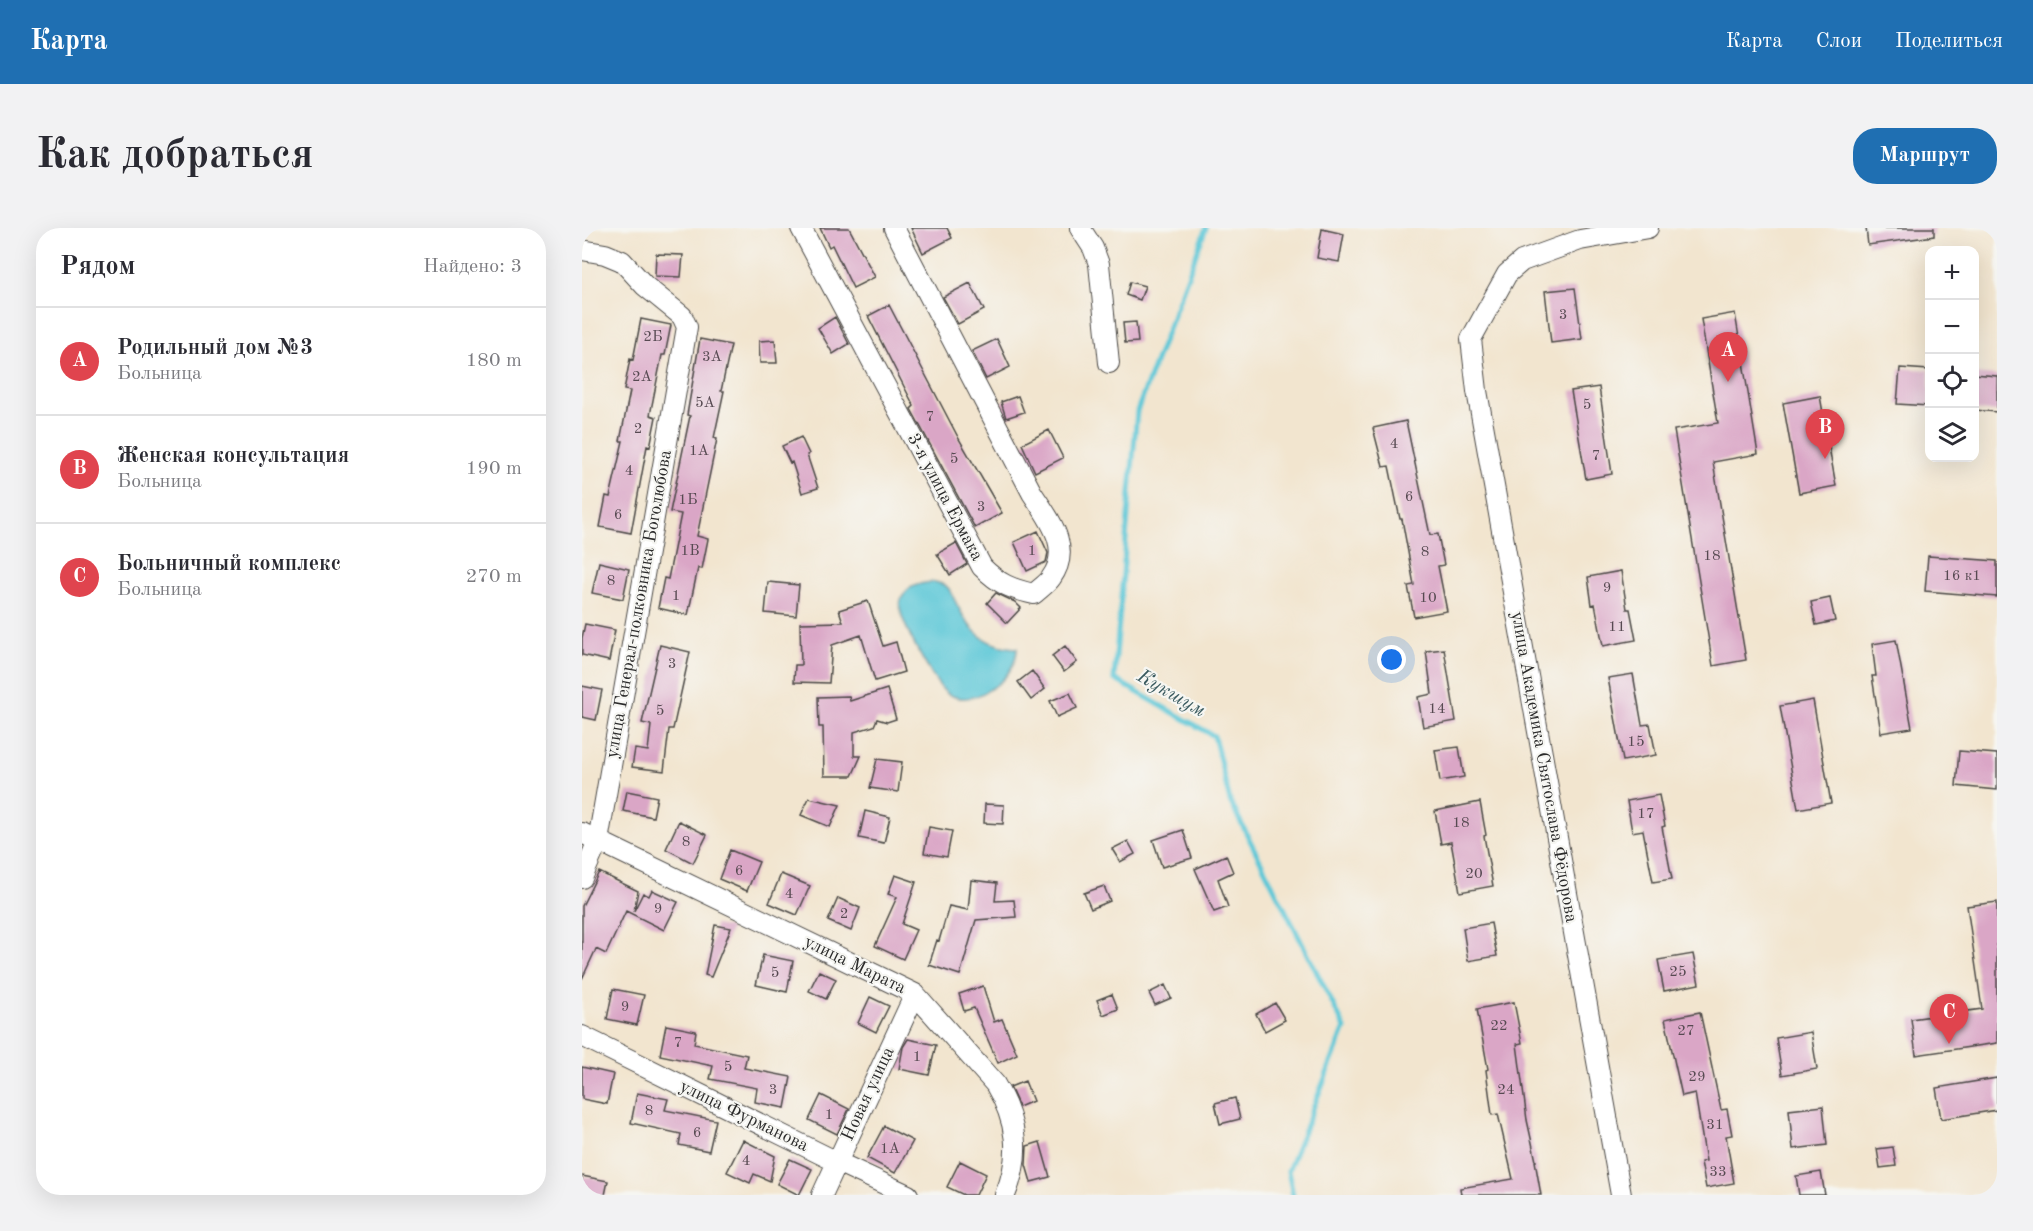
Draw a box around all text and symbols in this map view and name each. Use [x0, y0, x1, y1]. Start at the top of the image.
text: Карта [30, 28, 108, 56]
text: Карта [1726, 31, 1783, 52]
text: Слои [1816, 31, 1862, 52]
text: Поделиться [1895, 31, 2003, 52]
button: Маршрут [1853, 128, 1997, 184]
text: Как добраться [36, 135, 313, 177]
map controls [1925, 246, 1979, 462]
button: + [1925, 246, 1979, 300]
text: Рядом [60, 254, 135, 280]
text: Найдено: 3 [423, 257, 522, 277]
button: − [1925, 300, 1979, 354]
house number: 3 [1559, 308, 1567, 323]
house number: 2Б [643, 330, 663, 345]
pin: A [1708, 332, 1748, 382]
text: Родильный дом №3 [117, 337, 313, 359]
house number: 3А [702, 350, 723, 365]
text: A [72, 351, 87, 371]
text: 180 m [466, 351, 522, 371]
button: locate [1925, 354, 1979, 408]
text: Больница [117, 364, 202, 384]
house number: 2А [632, 370, 653, 385]
house number: 5А [695, 396, 716, 411]
house number: 5 [1583, 398, 1591, 413]
button: layers [1925, 408, 1979, 462]
house number: 7 [926, 410, 934, 425]
pin: B [1806, 410, 1844, 459]
house number: 2 [634, 422, 642, 437]
street label: 3-я улица Ермака [902, 429, 988, 565]
house number: 4 [1390, 437, 1398, 452]
house number: 1А [689, 444, 710, 459]
text: Женская консультация [117, 445, 349, 467]
street label: улица Генерал-полковника Боголюбова [603, 448, 675, 760]
house number: 7 [1592, 449, 1600, 464]
house number: 5 [950, 452, 958, 467]
text: B [72, 459, 87, 479]
text: 190 m [466, 459, 522, 479]
house number: 4 [625, 464, 633, 479]
text: Больница [117, 472, 202, 492]
house number: 6 [1405, 490, 1413, 505]
house number: 1Б [678, 493, 698, 508]
house number: 3 [977, 498, 985, 516]
house number: 6 [614, 508, 622, 523]
house number: 1В [680, 544, 700, 559]
house number: 1 [1028, 544, 1036, 559]
house number: 8 [1421, 545, 1429, 560]
house number: 18 [1703, 549, 1721, 564]
text: Больничный комплекс [117, 553, 341, 575]
text: C [73, 567, 86, 587]
text: 270 m [466, 567, 522, 587]
house number: 16 к1 [1943, 569, 1981, 584]
house number: 8 [607, 574, 615, 589]
text: Больница [117, 580, 202, 600]
house number: 9 [1603, 581, 1611, 596]
house number: 1 [672, 589, 680, 604]
house number: 10 [1419, 591, 1437, 606]
street label: улица Академика Святослава Фёдорова [1508, 610, 1580, 924]
house number: 11 [1608, 620, 1626, 635]
your location [1377, 645, 1406, 674]
house number: 3 [668, 657, 676, 672]
water label: Кукшум [1133, 666, 1209, 721]
house number: 14 [1428, 702, 1446, 717]
house number: 5 [656, 704, 664, 719]
house number: 15 [1627, 735, 1645, 750]
house number: 17 [1637, 807, 1655, 822]
house number: 18 [1452, 816, 1470, 831]
house number: 8 [682, 835, 690, 850]
house number: 6 [735, 864, 743, 879]
house number: 20 [1465, 867, 1483, 882]
house number: 4 [785, 887, 793, 902]
house number: 9 [654, 902, 662, 917]
house number: 2 [840, 907, 848, 922]
street label: улица Марата [801, 933, 909, 997]
house number: 25 [1669, 965, 1687, 980]
house number: 5 [771, 966, 779, 981]
pin: C [1930, 994, 1968, 1044]
house number: 9 [621, 1000, 629, 1015]
house number: 22 [1490, 1019, 1508, 1034]
house number: 27 [1677, 1024, 1695, 1039]
house number: 7 [674, 1036, 682, 1051]
street label: Новая улица [838, 1044, 898, 1144]
house number: 1 [913, 1050, 921, 1065]
house number: 5 [724, 1060, 732, 1075]
house number: 29 [1688, 1070, 1706, 1085]
street label: улица Фурманова [677, 1077, 811, 1155]
house number: 3 [769, 1083, 777, 1098]
house number: 24 [1497, 1083, 1515, 1098]
house number: 8 [645, 1104, 653, 1119]
house number: 1 [825, 1108, 833, 1123]
house number: 31 [1706, 1118, 1724, 1133]
house number: 6 [693, 1126, 701, 1141]
house number: 1А [880, 1142, 901, 1157]
house number: 4 [742, 1154, 750, 1169]
house number: 33 [1709, 1165, 1727, 1180]

